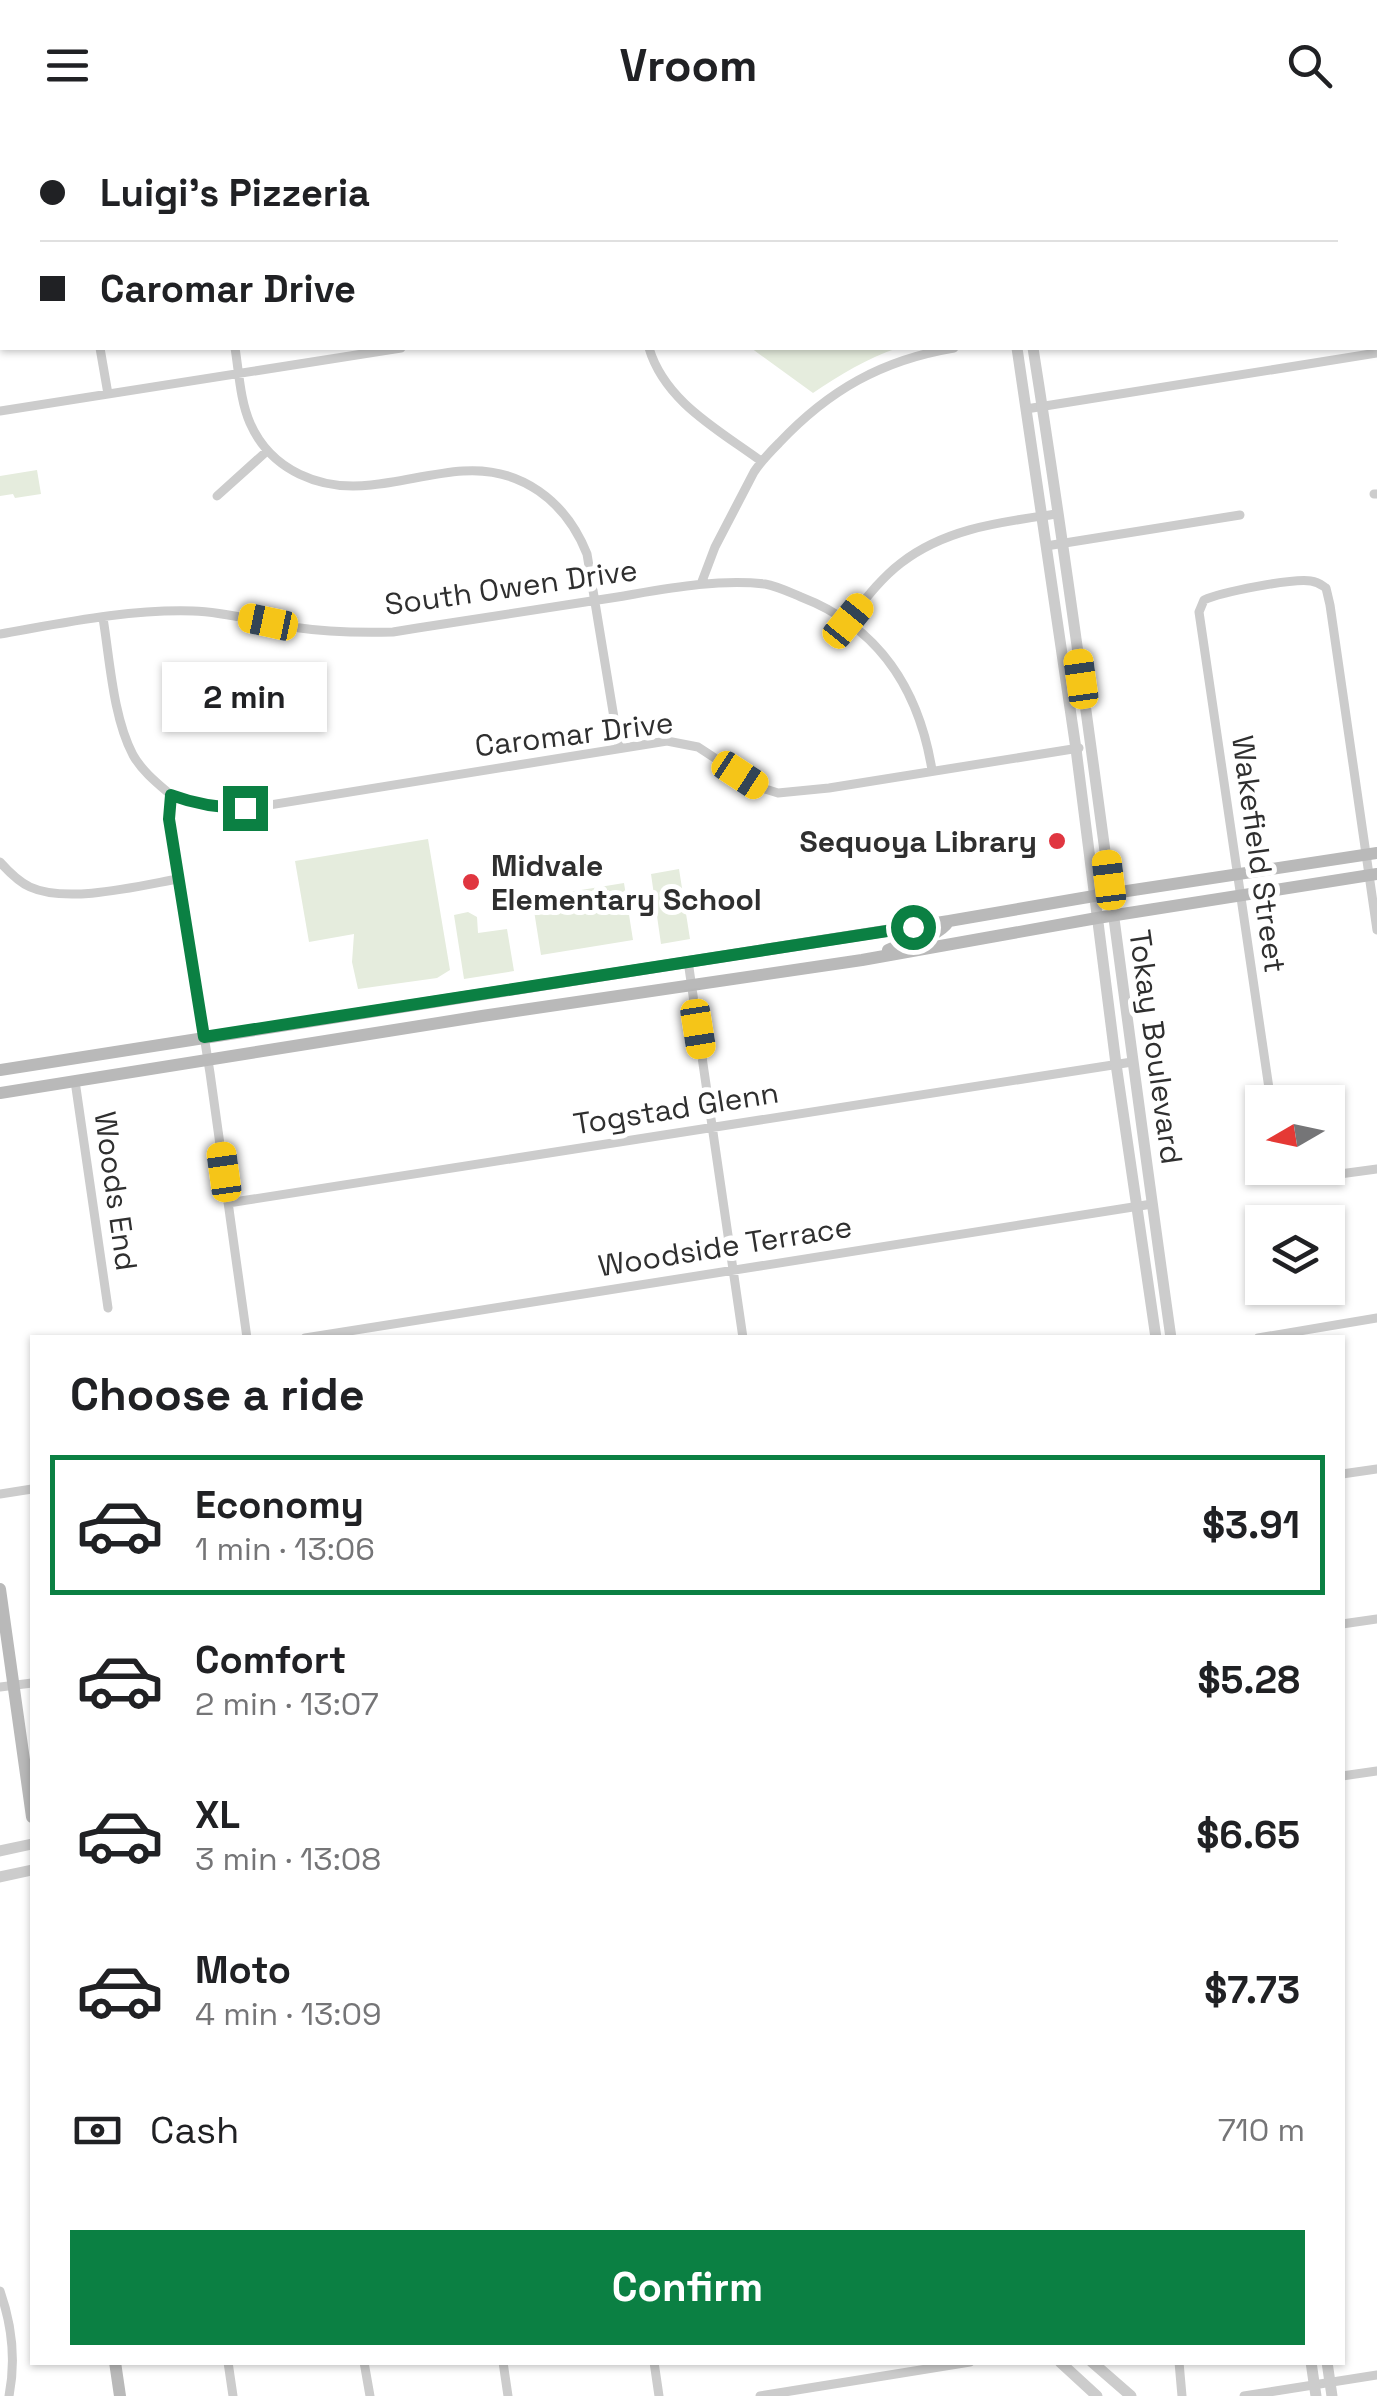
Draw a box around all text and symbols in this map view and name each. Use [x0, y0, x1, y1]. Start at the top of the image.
text: Vroom [620, 37, 757, 94]
icon: menu [40, 38, 95, 93]
icon: search [1282, 38, 1337, 93]
text: Luigi's Pizzeria [100, 169, 370, 217]
text: Caromar Drive [100, 265, 356, 313]
street label: South Owen Drive [382, 550, 640, 624]
car [817, 588, 879, 654]
car [236, 601, 300, 643]
car [1062, 647, 1100, 711]
callout: 2 min [162, 663, 328, 733]
text: 2 min [203, 677, 286, 717]
street label: Caromar Drive [472, 702, 676, 766]
street label: Wakefield Street [1223, 733, 1295, 975]
car [707, 746, 773, 804]
route end [223, 786, 268, 831]
place label: Sequoya Library [799, 822, 1037, 861]
marker: Sequoya Library [1046, 830, 1068, 852]
place label: Midvale Elementary School [491, 846, 762, 919]
car [1090, 848, 1128, 912]
marker: Midvale Elementary School [460, 871, 482, 893]
route start [891, 905, 936, 950]
street label: Tokay Boulevard [1120, 927, 1192, 1167]
car [678, 997, 718, 1061]
street label: Togstad Glenn [571, 1073, 781, 1143]
north arrow [1245, 1085, 1345, 1185]
map controls [1245, 1085, 1345, 1305]
street label: Woods End [86, 1109, 146, 1273]
car [205, 1140, 243, 1204]
button: layers [1245, 1205, 1345, 1305]
street label: Woodside Terrace [595, 1207, 855, 1285]
text: Choose a ride [70, 1366, 365, 1423]
icon: car [75, 1480, 165, 1570]
text: Economy [195, 1481, 364, 1529]
text: $3.91 [1202, 1501, 1300, 1549]
text: 1 min · 13:06 [195, 1529, 375, 1569]
icon: car [75, 1635, 165, 1725]
text: Comfort [195, 1636, 346, 1684]
text: $5.28 [1197, 1656, 1300, 1704]
text: 2 min · 13:07 [195, 1684, 379, 1724]
icon: car [75, 1790, 165, 1880]
text: XL [195, 1791, 240, 1839]
text: $6.65 [1196, 1811, 1300, 1859]
text: 3 min · 13:08 [195, 1839, 381, 1879]
icon: car [75, 1945, 165, 2035]
text: Moto [195, 1946, 291, 1994]
text: $7.73 [1204, 1966, 1300, 2014]
text: 4 min · 13:09 [195, 1994, 382, 2034]
icon: cash [70, 2103, 125, 2158]
text: Cash [150, 2106, 239, 2154]
text: 710 m [1218, 2110, 1305, 2150]
button: Confirm [70, 2230, 1305, 2345]

